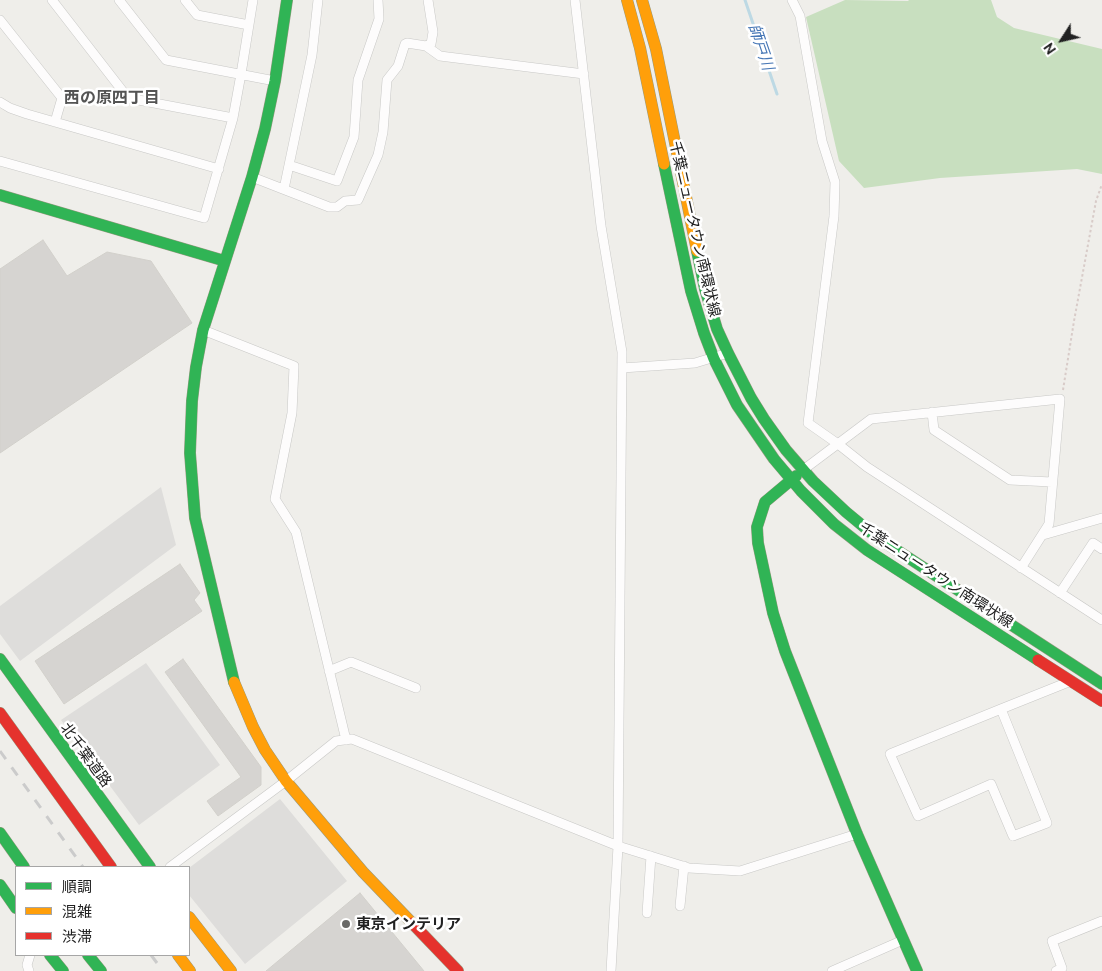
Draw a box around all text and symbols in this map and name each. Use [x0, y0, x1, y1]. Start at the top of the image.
north arrow [1037, 15, 1087, 65]
water label: 師戸川 [744, 21, 778, 73]
text: N [1040, 40, 1059, 57]
district label: 西の原四丁目 [64, 88, 160, 108]
street label: 千葉ニュータウン南環状線 [666, 139, 724, 319]
street label: 千葉ニュータウン南環状線 [856, 518, 1016, 632]
street label: 北千葉道路 [57, 719, 115, 791]
legend [15, 866, 190, 956]
text: 順調 [62, 878, 92, 895]
text: 混雑 [62, 903, 92, 920]
place label: 東京インテリア [356, 915, 461, 933]
marker: 東京インテリア [340, 918, 352, 930]
text: 渋滞 [62, 928, 92, 945]

